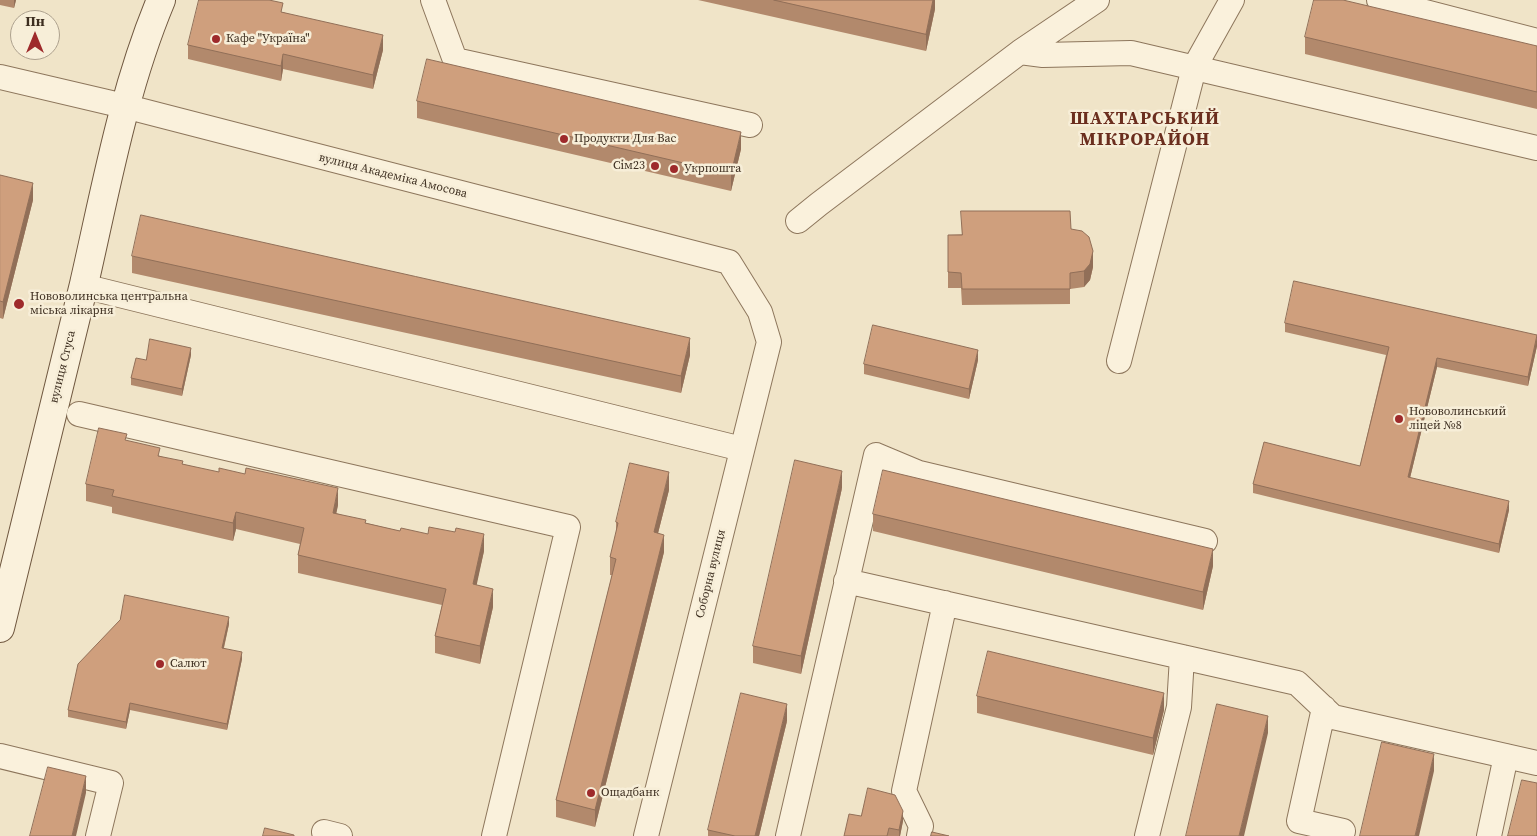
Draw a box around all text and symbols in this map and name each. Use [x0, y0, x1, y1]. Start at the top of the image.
north arrow [10, 10, 60, 60]
text: Пн [25, 11, 45, 31]
place label: Кафе "Україна" [226, 32, 310, 46]
marker: Кафе "Україна" [210, 33, 222, 45]
district label: ШАХТАРСЬКИЙ МІКРОРАЙОН [1069, 108, 1221, 150]
place label: Продукти Для Вас [574, 132, 676, 146]
marker: Продукти Для Вас [558, 133, 570, 145]
street label: вулиця Академіка Амосова [317, 151, 469, 201]
place label: Сім23 [613, 159, 645, 173]
marker: Сім23 [649, 160, 661, 172]
place label: Укрпошта [684, 162, 741, 176]
marker: Укрпошта [668, 163, 680, 175]
place label: Нововолинська центральна міська лікарня [30, 290, 188, 318]
marker: Нововолинська центральна міська лікарня [12, 297, 26, 311]
street label: вулиця Стуса [47, 329, 79, 405]
place label: Нововолинський ліцей №8 [1409, 405, 1506, 433]
marker: Нововолинський ліцей №8 [1393, 413, 1405, 425]
street label: Соборна вулиця [693, 528, 729, 620]
place label: Салют [170, 657, 207, 671]
marker: Салют [154, 658, 166, 670]
place label: Ощадбанк [601, 786, 659, 800]
marker: Ощадбанк [585, 787, 597, 799]

